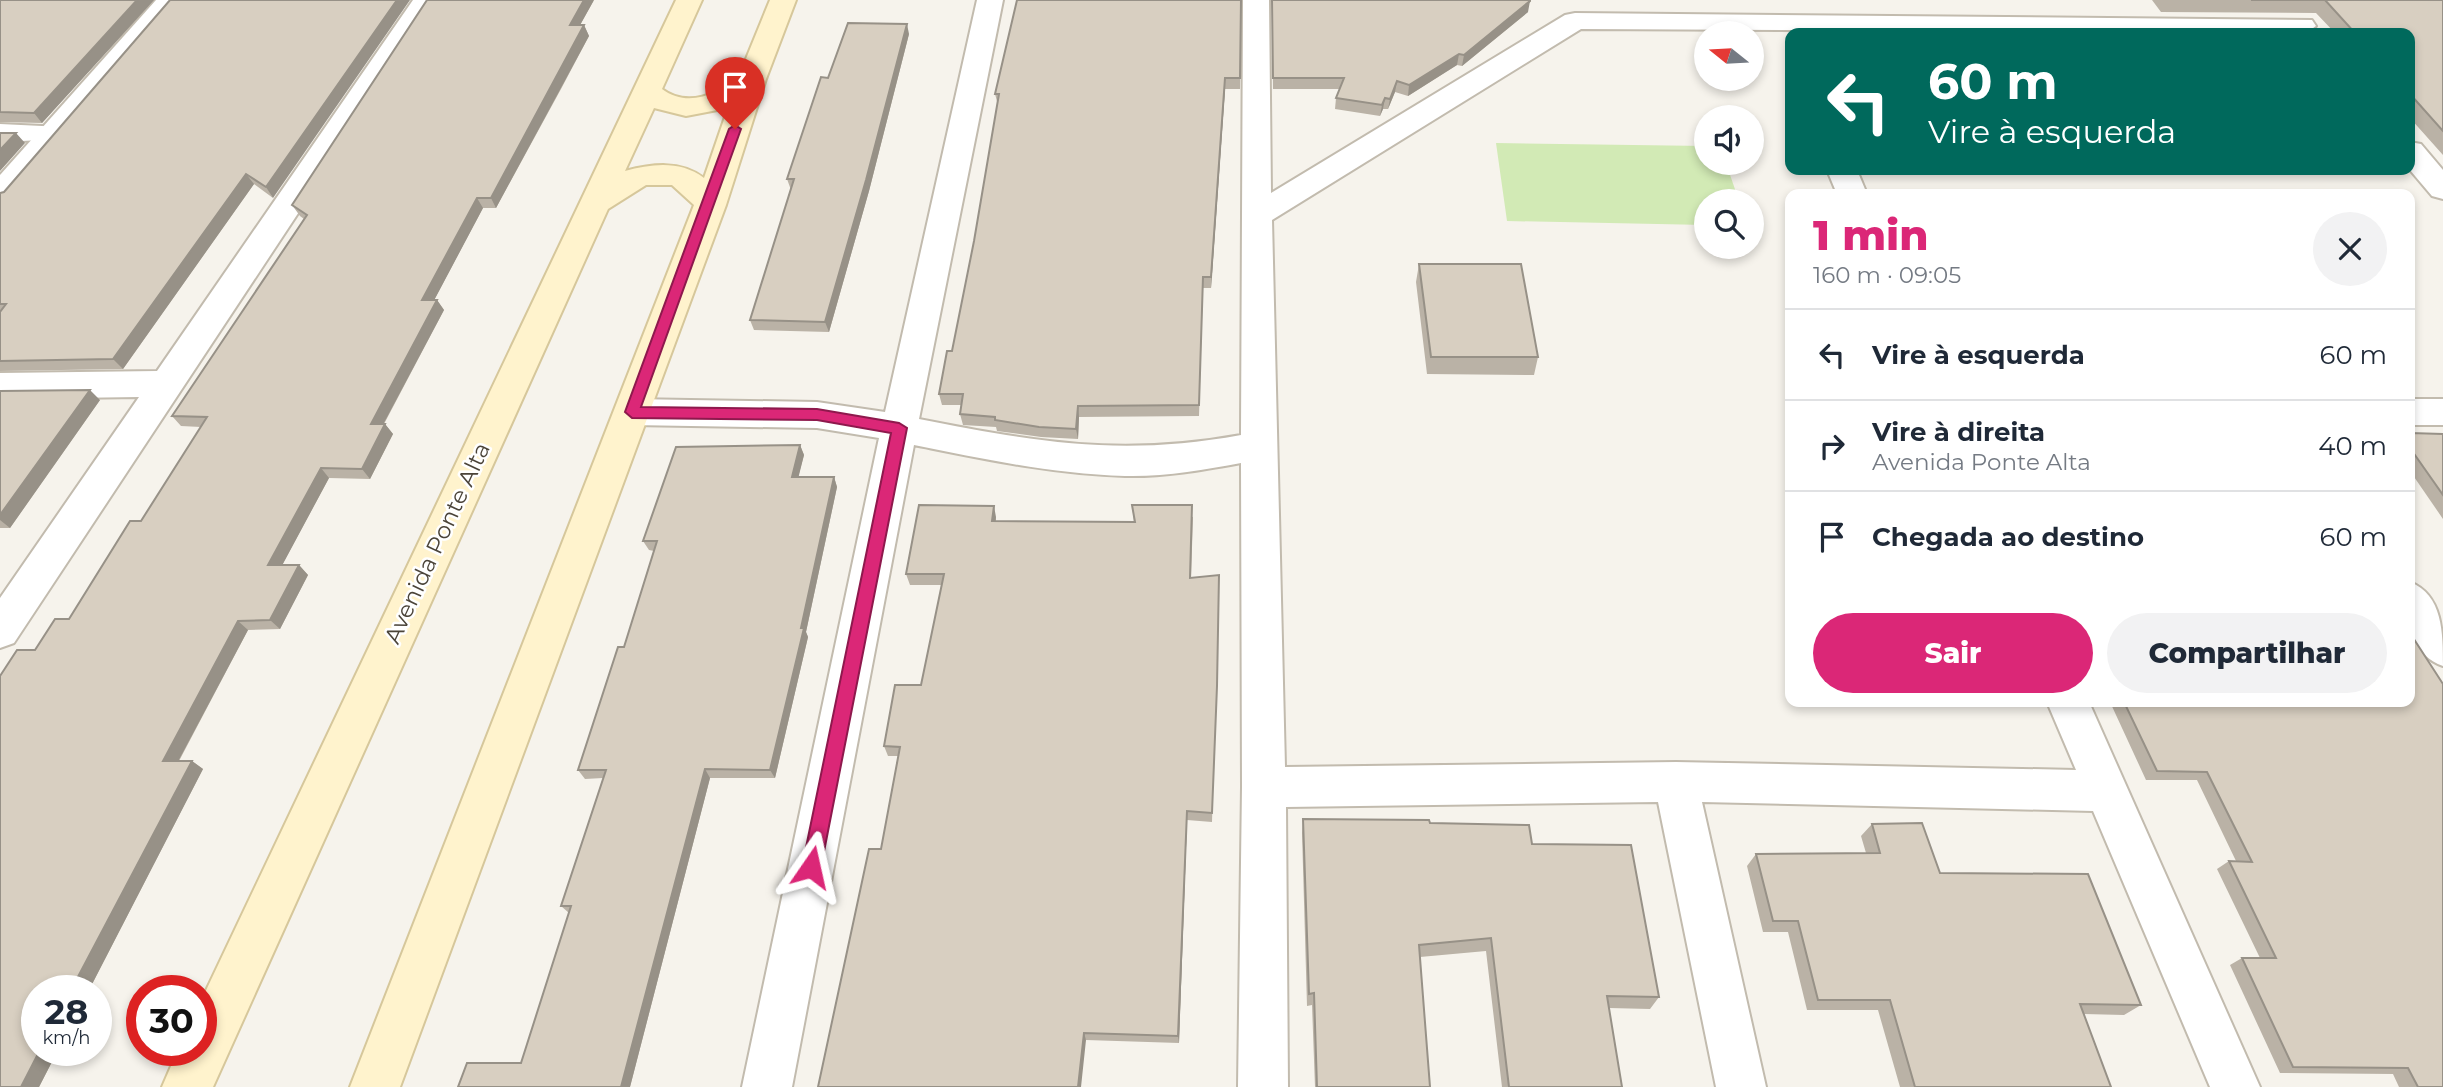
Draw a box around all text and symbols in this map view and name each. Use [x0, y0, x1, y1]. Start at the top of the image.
north arrow [1694, 21, 1764, 91]
map controls [1694, 21, 1764, 259]
text: 60 m [1928, 52, 2058, 111]
icon: left [1813, 56, 1904, 147]
pin [705, 57, 765, 129]
icon: arrive [716, 68, 754, 106]
button: sound [1694, 105, 1764, 175]
text: Vire à esquerda [1928, 112, 2176, 151]
button: search [1694, 189, 1764, 259]
text: 1 min [1813, 209, 1929, 261]
button: close [2313, 212, 2387, 286]
text: 160 m · 09:05 [1813, 261, 1961, 289]
icon: left [1813, 336, 1851, 374]
text: Vire à esquerda [1872, 339, 2085, 371]
text: 60 m [2320, 339, 2387, 371]
text: Vire à direita [1872, 416, 2045, 448]
icon: right [1813, 427, 1851, 465]
text: 40 m [2318, 430, 2387, 462]
street label: Avenida Ponte Alta [378, 438, 496, 648]
text: Avenida Ponte Alta [1872, 448, 2091, 476]
icon: arrive [1813, 518, 1851, 556]
text: Chegada ao destino [1872, 521, 2144, 553]
text: 60 m [2320, 521, 2387, 553]
button: Sair [1813, 613, 2093, 693]
button: Compartilhar [2107, 613, 2387, 693]
position arrow [774, 830, 848, 904]
speed limit sign: 30 [126, 975, 217, 1066]
text: 28 [45, 990, 88, 1033]
text: km/h [42, 1027, 91, 1049]

